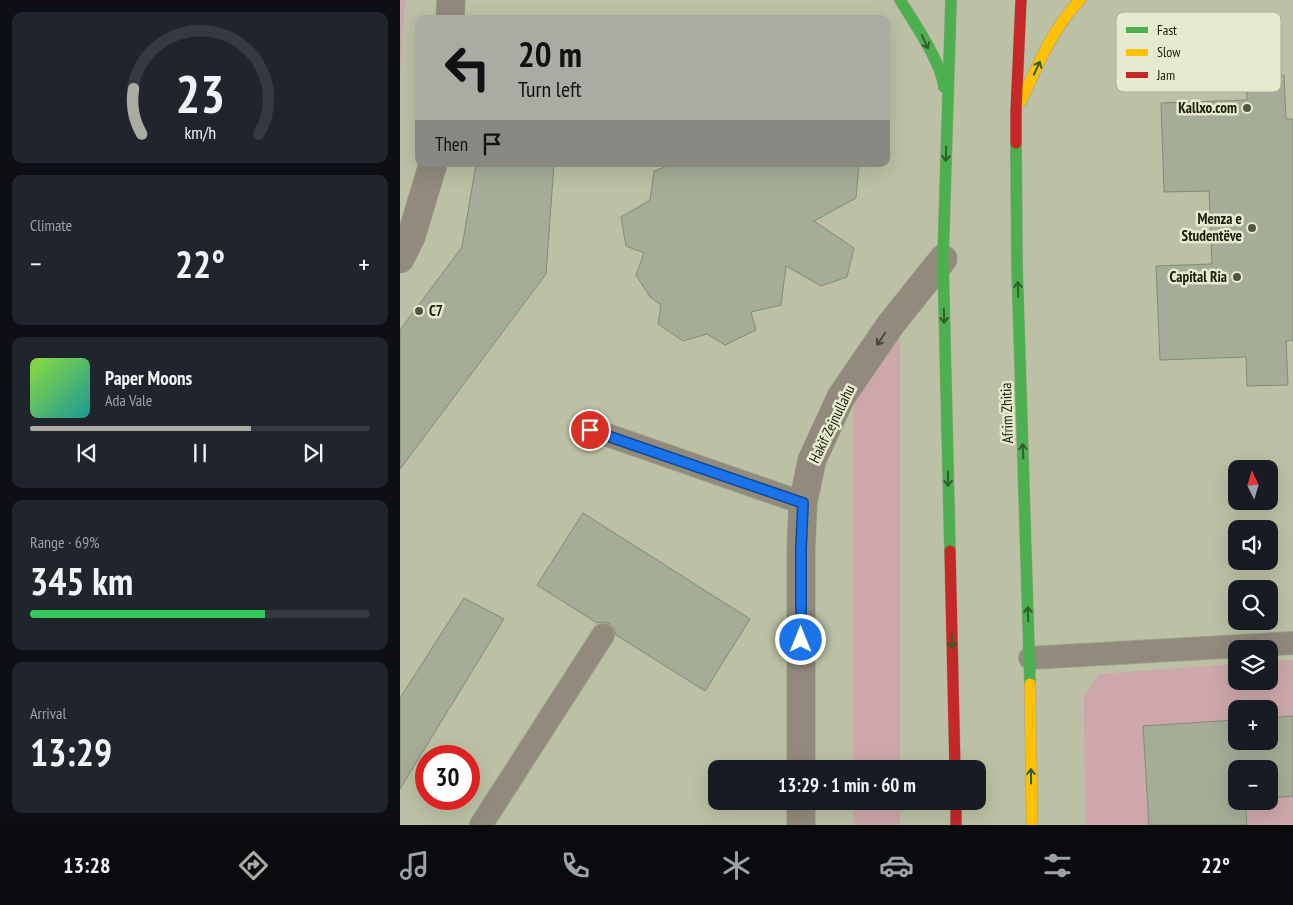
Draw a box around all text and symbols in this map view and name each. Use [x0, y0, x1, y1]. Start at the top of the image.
legend [1116, 12, 1281, 92]
text: Fast [1157, 21, 1177, 39]
text: 20 m [518, 31, 582, 77]
one-way arrow [921, 34, 930, 49]
icon: left [435, 35, 500, 100]
text: Slow [1157, 43, 1181, 61]
text: 23 [175, 60, 225, 127]
one-way arrow [1033, 60, 1043, 75]
text: Jam [1156, 66, 1175, 84]
text: Turn left [518, 75, 582, 103]
place label: Kallxo.com [1178, 98, 1237, 117]
marker: Kallxo.com [1241, 102, 1253, 114]
text: km/h [184, 121, 216, 144]
icon: arrive [478, 130, 506, 158]
text: Then [435, 132, 468, 156]
one-way arrow [941, 145, 951, 161]
place label: Menza e Studentëve [1182, 209, 1242, 245]
text: Climate [30, 215, 72, 235]
marker: Menza e Studentëve [1246, 222, 1258, 234]
text: 22° [175, 239, 225, 288]
text: − [30, 245, 42, 282]
text: + [358, 245, 370, 282]
place label: Capital Ria [1170, 267, 1227, 286]
marker: Capital Ria [1231, 271, 1243, 283]
one-way arrow [1013, 281, 1022, 297]
place label: C7 [429, 301, 443, 320]
marker: C7 [413, 305, 425, 317]
one-way arrow [939, 308, 949, 324]
one-way arrow [876, 332, 886, 346]
text: Paper Moons [105, 366, 192, 390]
street label: Hakif Zejnullahu [804, 382, 859, 466]
street label: Afrim Zhitia [996, 382, 1017, 444]
text: Ada Vale [105, 390, 152, 410]
pin [569, 409, 611, 451]
icon: arrive [576, 416, 604, 444]
icon: previous [73, 439, 101, 467]
icon: pause [186, 439, 214, 467]
icon: next [299, 439, 327, 467]
one-way arrow [1018, 444, 1028, 460]
north arrow [1228, 460, 1278, 510]
map controls [1228, 460, 1278, 810]
one-way arrow [943, 470, 953, 486]
button: sound [1228, 520, 1278, 570]
text: Range · 69% [30, 532, 99, 552]
text: 345 km [30, 556, 133, 605]
button: search [1228, 580, 1278, 630]
one-way arrow [1024, 606, 1033, 622]
position arrow [774, 613, 826, 665]
one-way arrow [947, 632, 957, 649]
button: layers [1228, 640, 1278, 690]
button: + [1228, 700, 1278, 750]
text: Arrival [30, 703, 66, 723]
text: 13:29 [30, 727, 112, 776]
speed limit sign: 30 [415, 745, 480, 810]
button: − [1228, 760, 1278, 810]
one-way arrow [1026, 769, 1036, 785]
text: 13:29 · 1 min · 60 m [778, 773, 916, 797]
icon: directions [236, 848, 271, 883]
icon: music [397, 848, 432, 883]
icon: phone [558, 848, 593, 883]
icon: climate [719, 848, 754, 883]
icon: car [879, 848, 914, 883]
icon: filters [1040, 848, 1075, 883]
text: 13:28 [63, 851, 110, 879]
text: 22° [1201, 851, 1230, 879]

